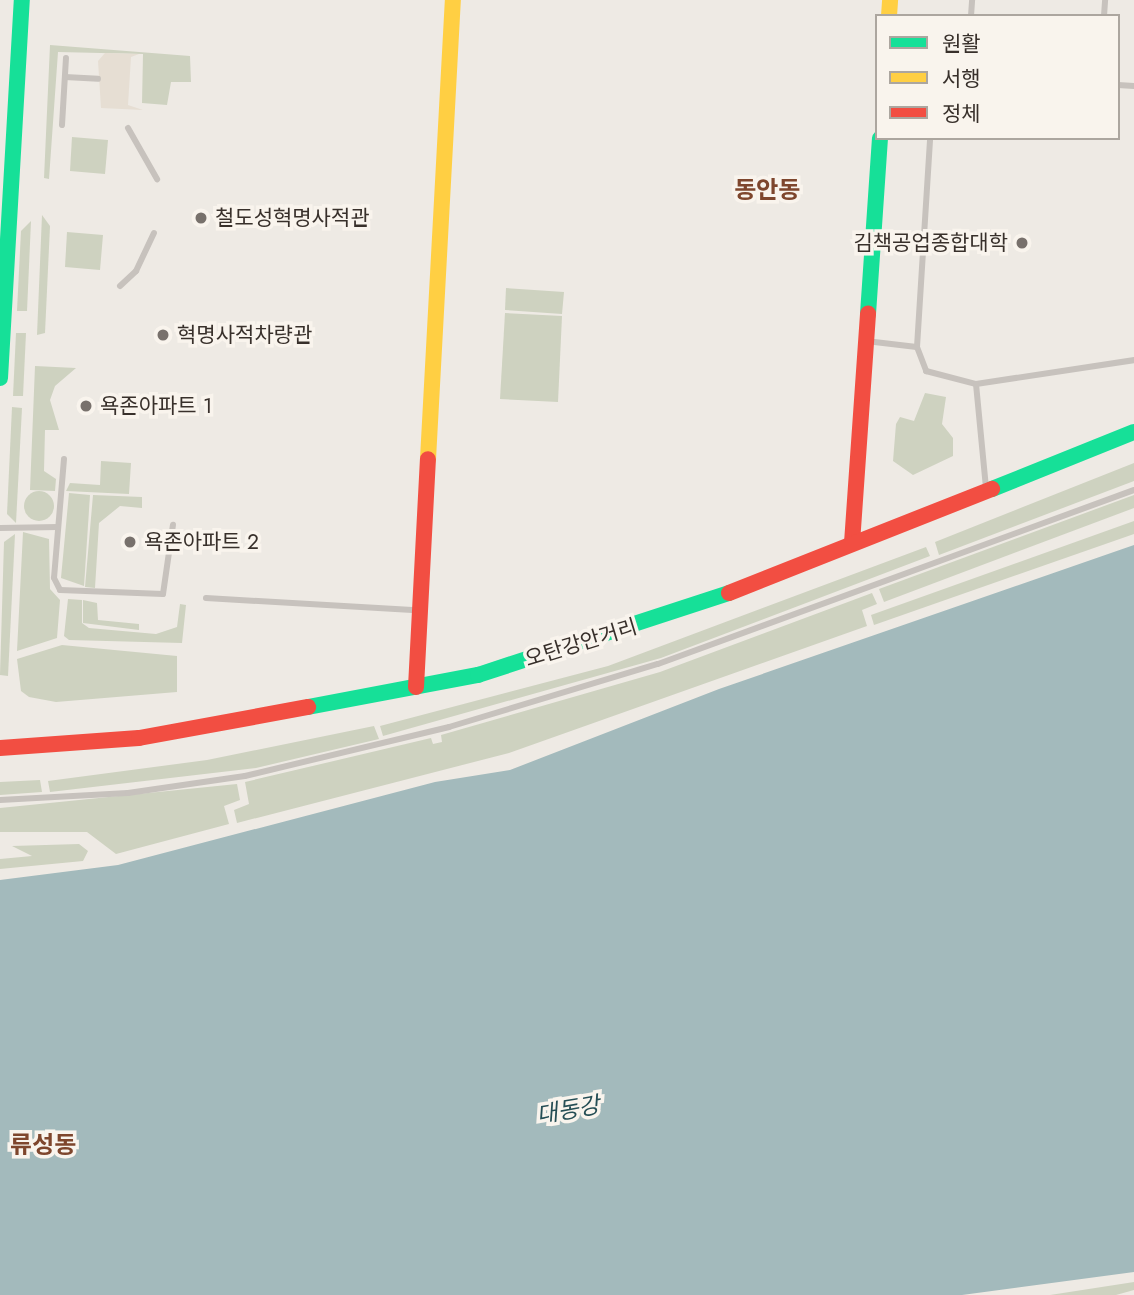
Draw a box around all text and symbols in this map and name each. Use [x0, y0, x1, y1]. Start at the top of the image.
legend [875, 14, 1120, 140]
text: 원활 [942, 29, 981, 59]
text: 서행 [942, 64, 981, 94]
text: 정체 [942, 99, 981, 129]
district label: 동안동 [734, 176, 800, 204]
place label: 철도성혁명사적관 [215, 205, 370, 231]
marker: 철도성혁명사적관 [193, 210, 209, 226]
place label: 김책공업종합대학 [853, 230, 1008, 256]
marker: 김책공업종합대학 [1014, 235, 1030, 251]
place label: 혁명사적차량관 [177, 322, 312, 348]
marker: 혁명사적차량관 [155, 327, 171, 343]
place label: 욕존아파트 1 [100, 393, 212, 419]
marker: 욕존아파트 1 [78, 398, 94, 414]
place label: 욕존아파트 2 [144, 529, 259, 555]
marker: 욕존아파트 2 [122, 534, 138, 550]
street label: 오탄강안거리 [522, 614, 640, 672]
water label: 대동강 [534, 1091, 602, 1129]
district label: 류성동 [10, 1131, 76, 1159]

